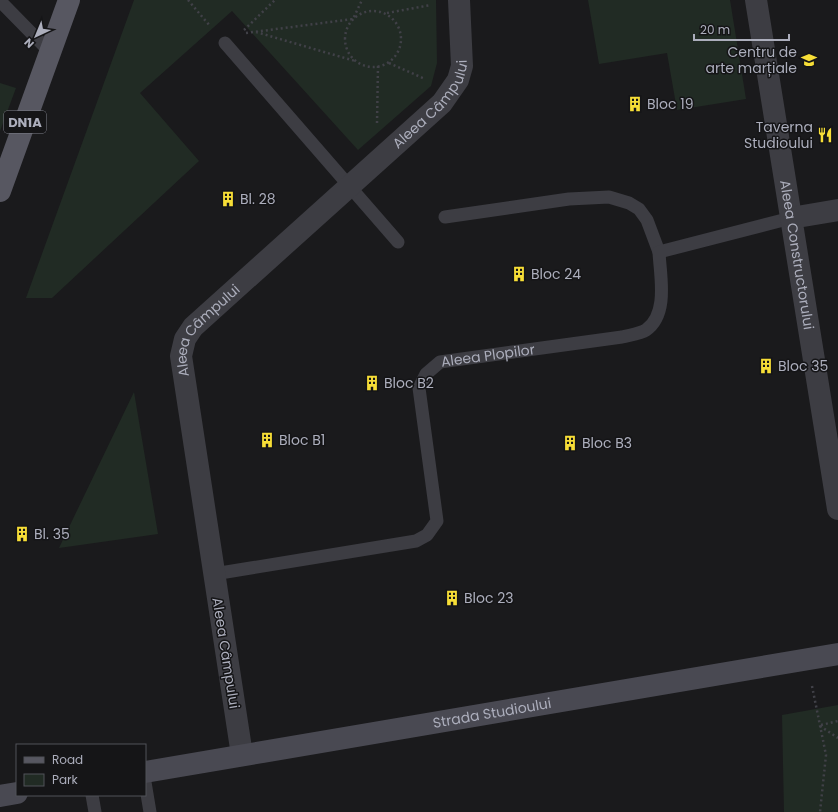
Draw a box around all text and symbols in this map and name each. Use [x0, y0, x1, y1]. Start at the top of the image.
north arrow [16, 16, 56, 56]
scale bar [694, 16, 789, 42]
text: 20 m [700, 21, 730, 38]
text: N [21, 35, 38, 52]
place label: Centru de arte marțiale [706, 42, 797, 78]
school or university icon: Centru de arte marțiale [800, 51, 818, 69]
street label: Aleea Câmpului [388, 59, 472, 153]
place label: Bloc 19 [647, 94, 694, 114]
building icon: Bloc 19 [626, 95, 644, 113]
road number: DN1A [4, 111, 46, 133]
place label: Taverna Studioului [744, 117, 813, 153]
restaurant icon: Taverna Studioului [816, 126, 834, 144]
street label: Aleea Constructorului [775, 178, 819, 331]
place label: Bl. 28 [240, 189, 276, 209]
building icon: Bl. 28 [219, 190, 237, 208]
place label: Bloc 24 [531, 264, 581, 284]
building icon: Bloc 24 [510, 265, 528, 283]
street label: Aleea Câmpului [171, 280, 244, 378]
street label: Aleea Plopilor [440, 339, 536, 372]
place label: Bloc 35 [778, 356, 828, 376]
building icon: Bloc 35 [757, 357, 775, 375]
place label: Bloc B2 [384, 373, 434, 393]
building icon: Bloc B2 [363, 374, 381, 392]
place label: Bloc B1 [279, 430, 325, 450]
building icon: Bloc B1 [258, 431, 276, 449]
place label: Bloc B3 [582, 433, 632, 453]
building icon: Bloc B3 [561, 434, 579, 452]
place label: Bl. 35 [34, 524, 70, 544]
building icon: Bl. 35 [13, 525, 31, 543]
place label: Bloc 23 [464, 588, 514, 608]
building icon: Bloc 23 [443, 589, 461, 607]
street label: Aleea Câmpului [207, 596, 245, 710]
street label: Strada Studioului [431, 693, 553, 733]
legend [16, 744, 146, 796]
text: Road [52, 751, 83, 768]
text: Park [52, 771, 79, 788]

